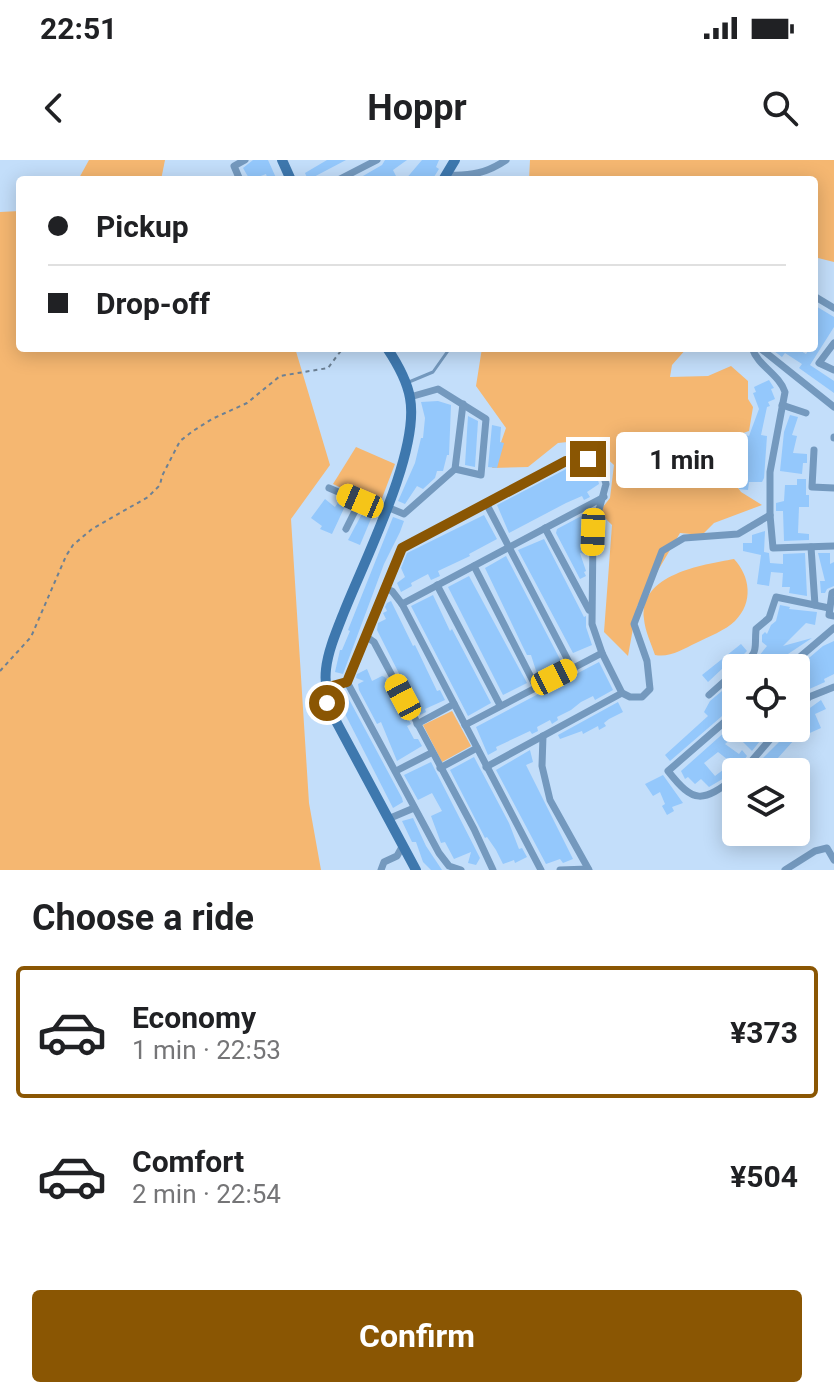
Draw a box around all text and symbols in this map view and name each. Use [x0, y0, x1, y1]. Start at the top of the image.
text: 22:51 [40, 11, 117, 46]
icon: back [32, 86, 76, 130]
icon: search [758, 86, 802, 130]
text: Hoppr [367, 87, 467, 129]
text: Pickup [96, 209, 189, 244]
text: Drop-off [96, 286, 210, 321]
callout: 1 min [616, 431, 748, 487]
route end [570, 441, 606, 477]
text: 1 min [649, 445, 715, 475]
car [333, 481, 387, 521]
car [580, 508, 606, 556]
map controls [722, 654, 810, 846]
button: locate [722, 654, 810, 742]
car [527, 655, 581, 699]
car [381, 670, 425, 724]
route start [309, 685, 345, 721]
button: layers [722, 758, 810, 846]
text: Choose a ride [32, 897, 254, 939]
icon: car [36, 996, 108, 1068]
text: Economy [132, 1000, 256, 1035]
text: ¥373 [730, 1015, 798, 1050]
text: 1 min · 22:53 [132, 1035, 281, 1065]
icon: car [36, 1140, 108, 1212]
text: Comfort [132, 1144, 244, 1179]
text: ¥504 [730, 1159, 798, 1194]
text: 2 min · 22:54 [132, 1179, 281, 1209]
button: Confirm [32, 1290, 802, 1382]

